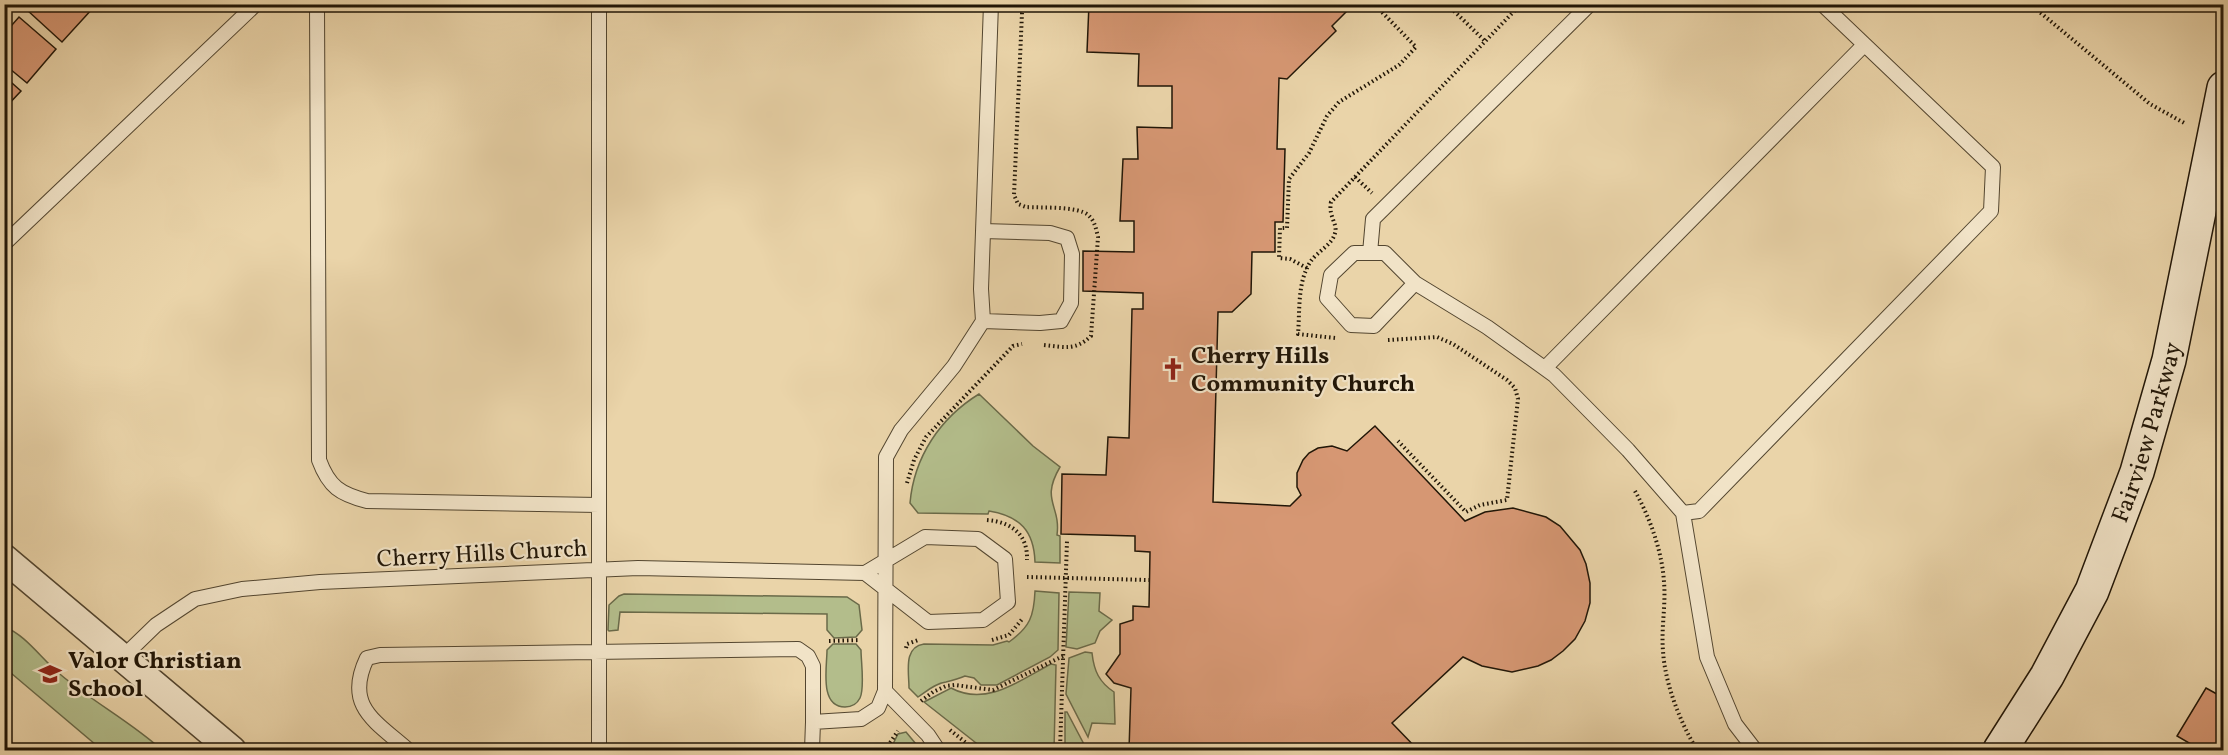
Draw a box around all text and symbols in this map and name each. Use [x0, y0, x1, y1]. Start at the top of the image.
street label: Fairview Parkway [2104, 339, 2191, 528]
place label: Cherry Hills Community Church [1191, 340, 1415, 402]
church icon: Cherry Hills Community Church [1160, 356, 1186, 382]
street label: Cherry Hills Church [376, 532, 588, 578]
place label: Valor Christian School [68, 645, 242, 707]
school or university icon: Valor Christian School [37, 661, 63, 687]

